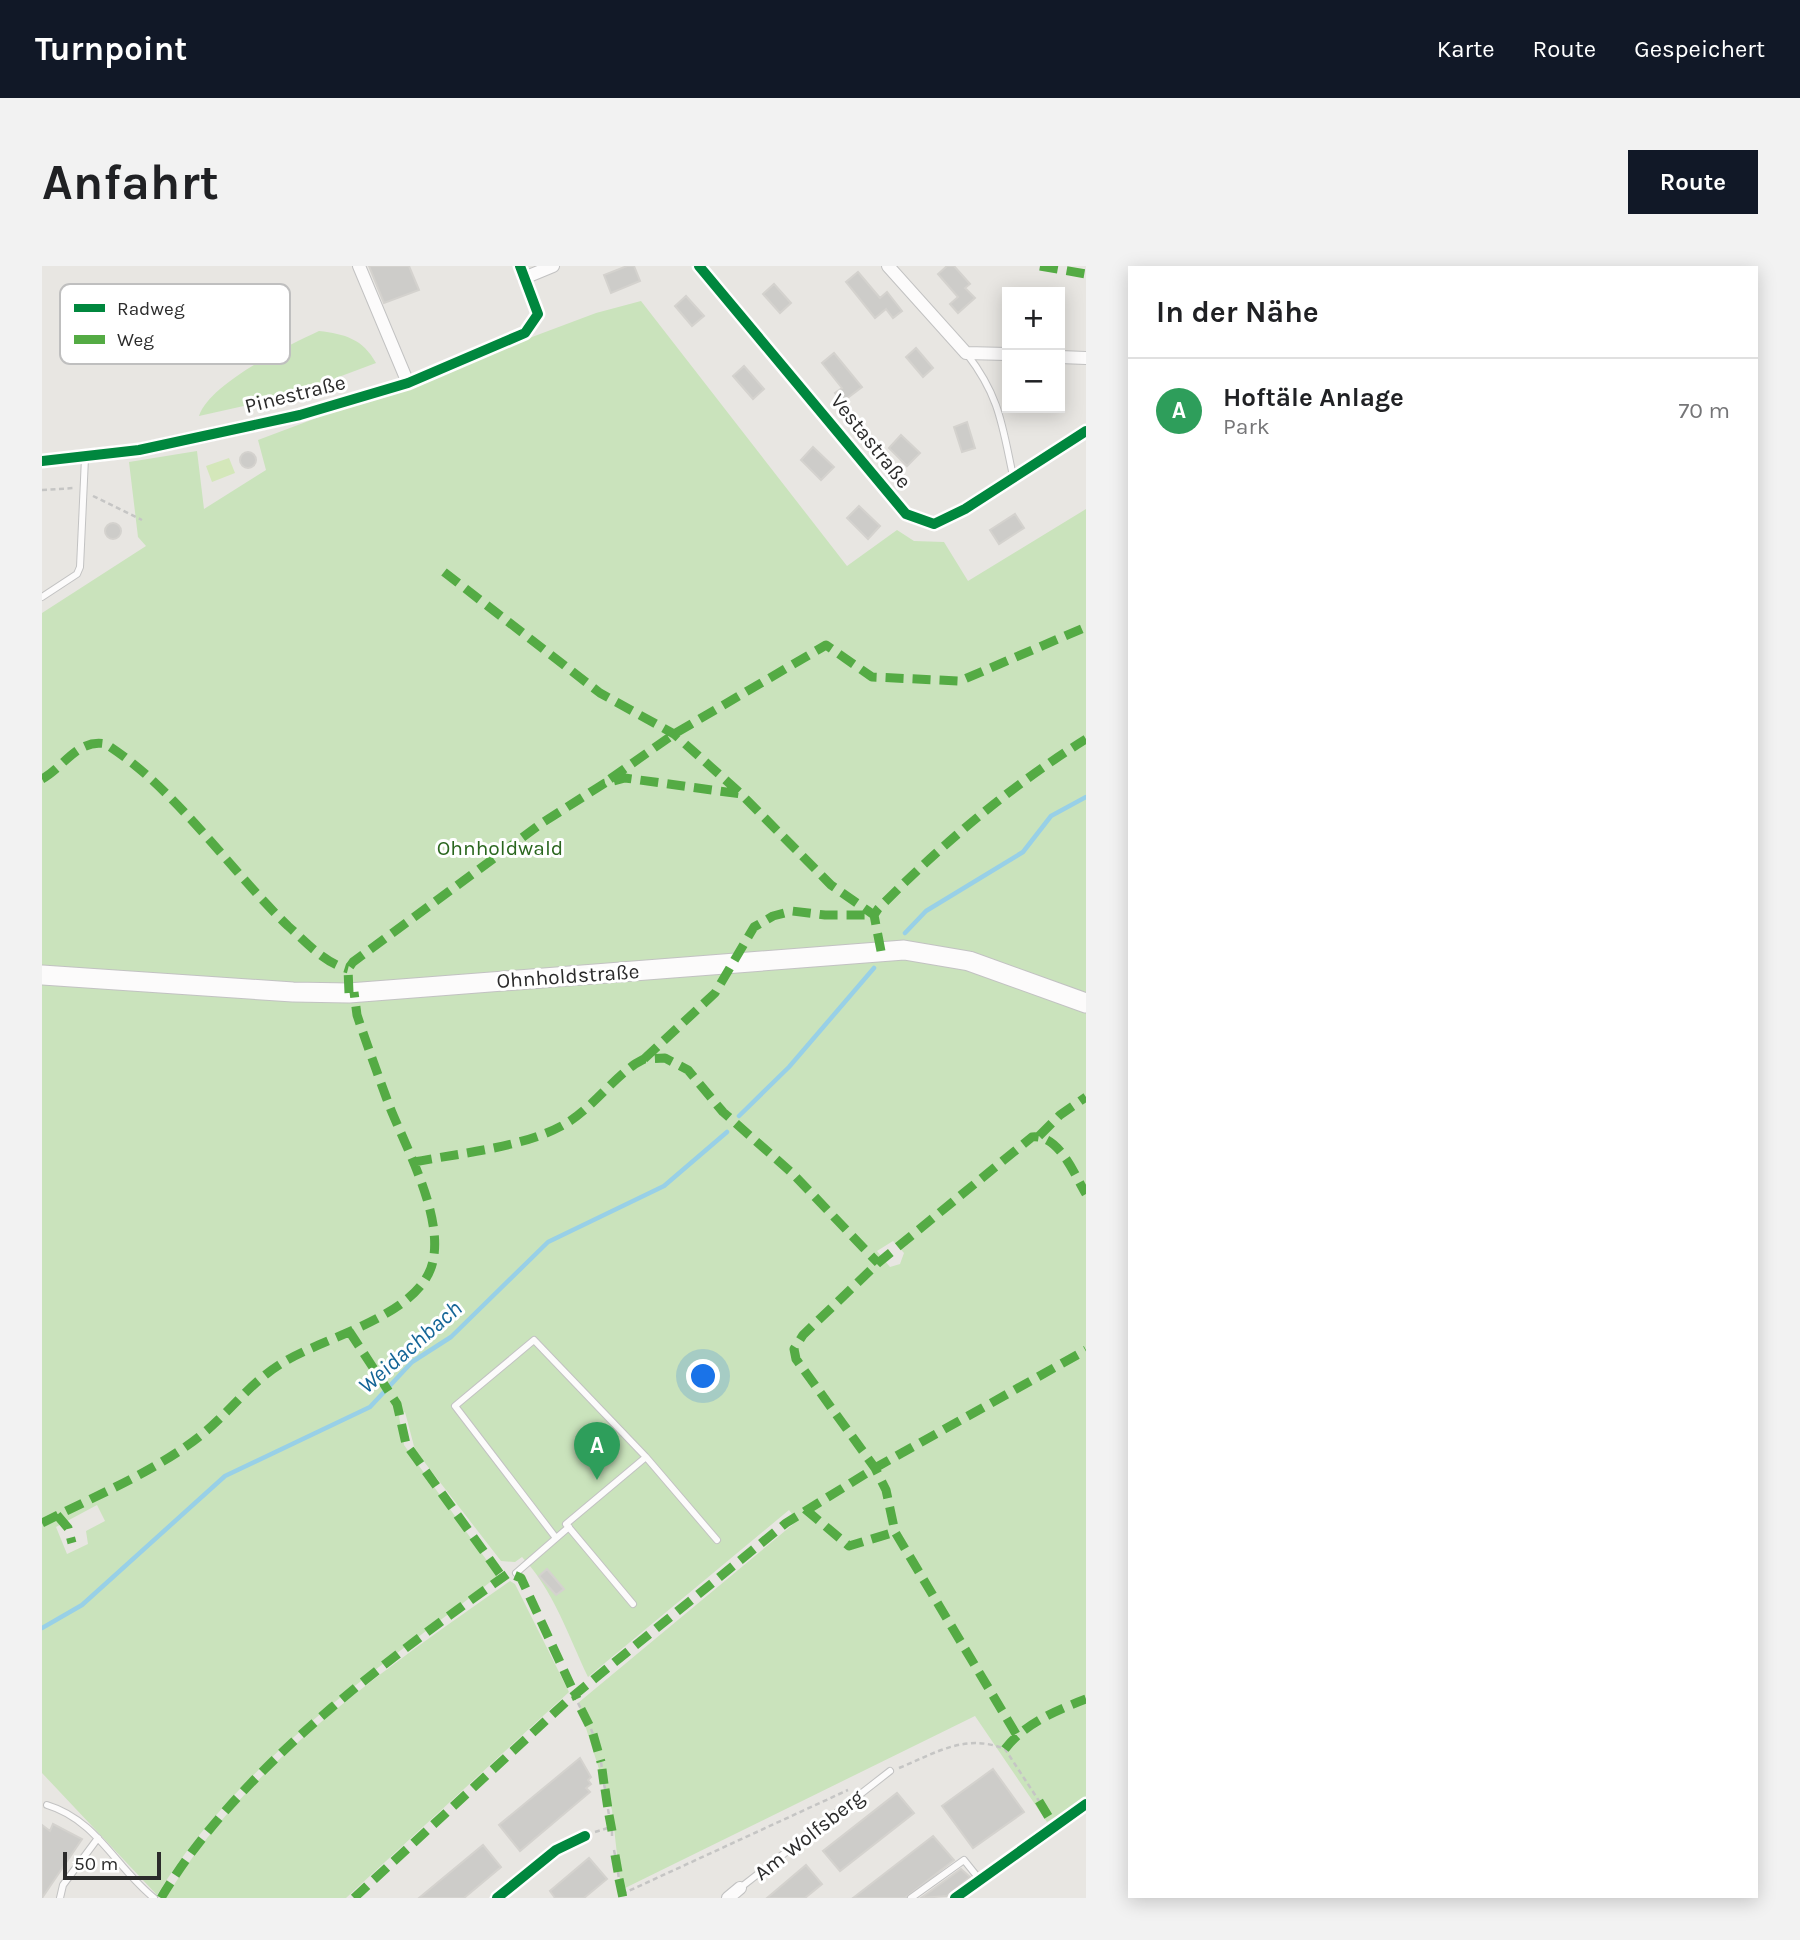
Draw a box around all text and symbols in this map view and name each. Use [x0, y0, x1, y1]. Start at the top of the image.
text: Turnpoint [35, 30, 187, 68]
text: Karte [1437, 35, 1495, 63]
text: Route [1533, 35, 1596, 63]
text: Gespeichert [1634, 35, 1765, 63]
button: Route [1628, 150, 1758, 214]
text: Anfahrt [42, 154, 219, 211]
legend [60, 284, 290, 364]
map controls [1002, 287, 1065, 413]
button: + [1002, 287, 1065, 350]
text: In der Nähe [1156, 294, 1319, 330]
text: Radweg [117, 298, 185, 320]
text: Weg [117, 329, 154, 351]
button: − [1002, 350, 1065, 413]
street label: Pinestraße [242, 370, 348, 418]
text: Hoftäle Anlage [1223, 382, 1404, 413]
street label: Vestastraße [826, 389, 916, 493]
text: A [1172, 397, 1186, 424]
text: 70 m [1679, 397, 1730, 424]
text: Park [1223, 413, 1270, 440]
park label: Ohnholdwald [437, 836, 563, 860]
street label: Ohnholdstraße [496, 959, 640, 993]
water label: Weidachbach [353, 1295, 467, 1399]
your location [686, 1359, 720, 1393]
pin: A [574, 1422, 620, 1480]
street label: Am Wolfsberg [750, 1785, 869, 1885]
scale bar [63, 1849, 161, 1881]
text: 50 m [74, 1853, 118, 1875]

